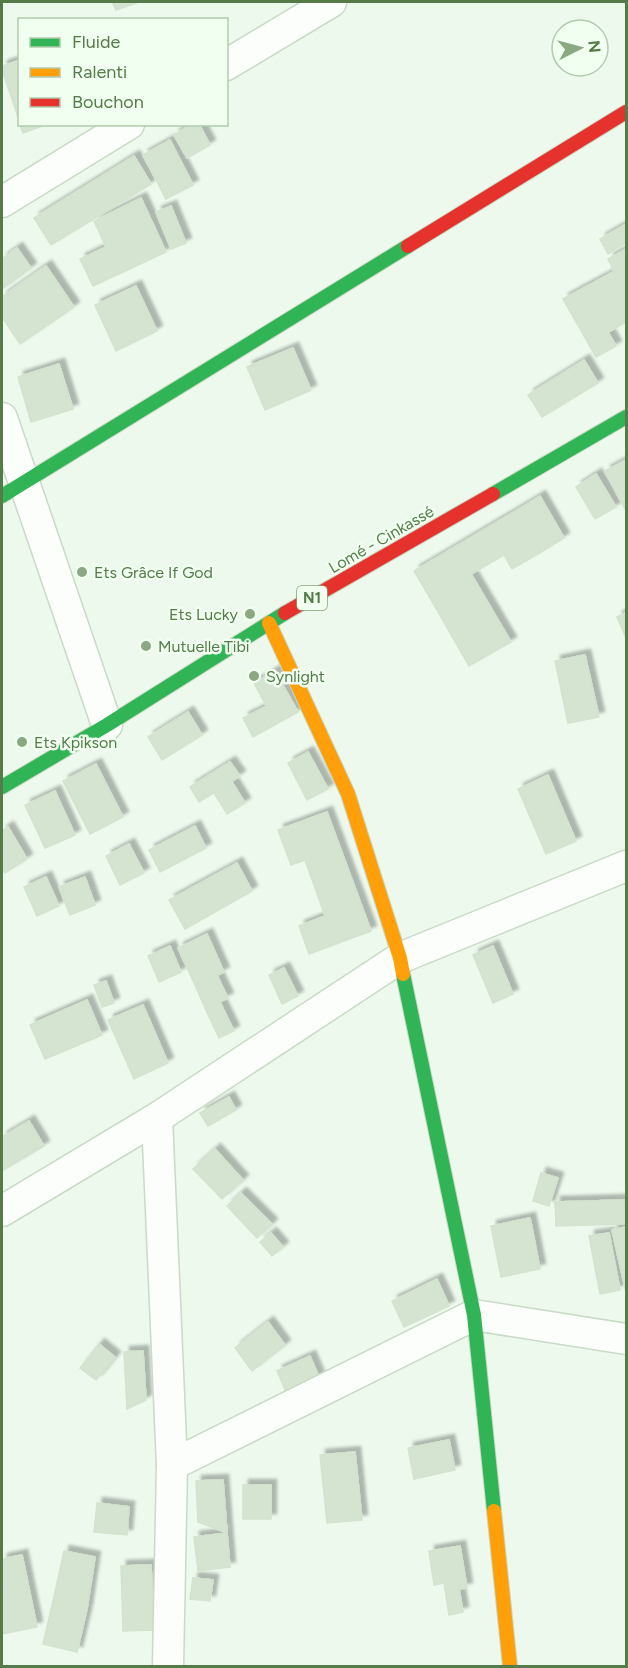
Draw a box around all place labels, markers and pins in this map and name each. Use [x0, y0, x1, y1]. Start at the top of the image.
place label: Ets Grâce If God [94, 563, 213, 582]
marker: Ets Grâce If God [75, 565, 89, 579]
place label: Ets Lucky [169, 605, 239, 624]
marker: Ets Lucky [243, 607, 257, 621]
place label: Mutuelle Tibi [158, 637, 250, 656]
marker: Mutuelle Tibi [139, 639, 153, 653]
place label: Synlight [266, 667, 325, 686]
marker: Synlight [247, 669, 261, 683]
place label: Ets Kpikson [34, 733, 117, 752]
marker: Ets Kpikson [15, 735, 29, 749]

